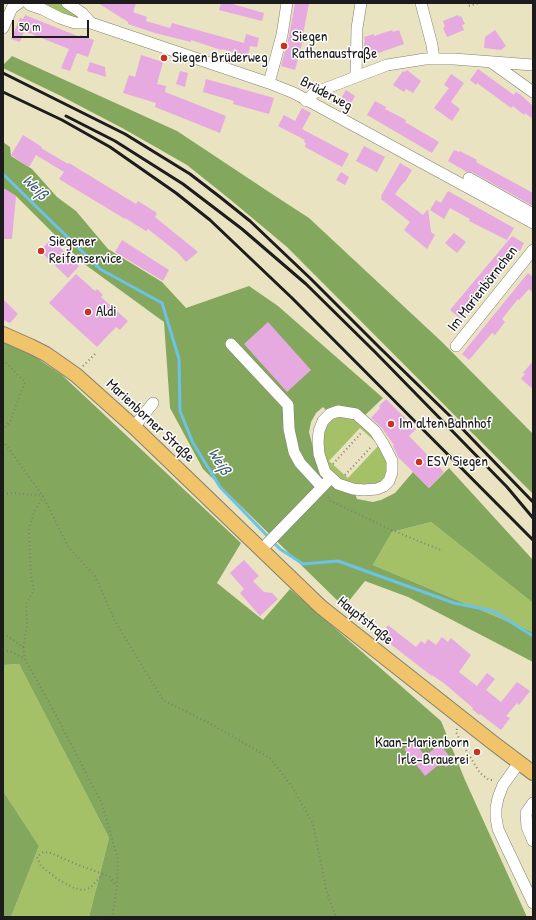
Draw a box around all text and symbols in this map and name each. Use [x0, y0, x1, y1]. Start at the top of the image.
scale bar [14, 12, 91, 38]
text: 50 m [19, 18, 40, 35]
place label: Siegen Rathenaustraße [292, 28, 377, 63]
marker: Siegen Rathenaustraße [279, 41, 289, 51]
place label: Siegen Brüderweg [172, 49, 268, 67]
marker: Siegen Brüderweg [159, 53, 169, 63]
street label: Brüderweg [297, 73, 355, 115]
water label: Weiß [18, 171, 52, 205]
place label: Siegener Reifenservice [49, 233, 122, 268]
street label: Im Marienbörnchen [444, 243, 522, 335]
marker: Siegener Reifenservice [36, 246, 46, 256]
place label: Aldi [96, 303, 117, 321]
marker: Aldi [83, 307, 93, 317]
street label: Marienborner Straße [102, 375, 198, 467]
place label: Im alten Bahnhof [399, 415, 492, 433]
marker: Im alten Bahnhof [386, 419, 396, 429]
water label: Weiß [203, 445, 235, 479]
place label: ESV Siegen [427, 453, 488, 471]
marker: ESV Siegen [414, 457, 424, 467]
street label: Hauptstraße [333, 593, 397, 649]
place label: Kaan-Marienborn Irle-Brauerei [375, 734, 469, 769]
marker: Kaan-Marienborn Irle-Brauerei [472, 747, 482, 757]

